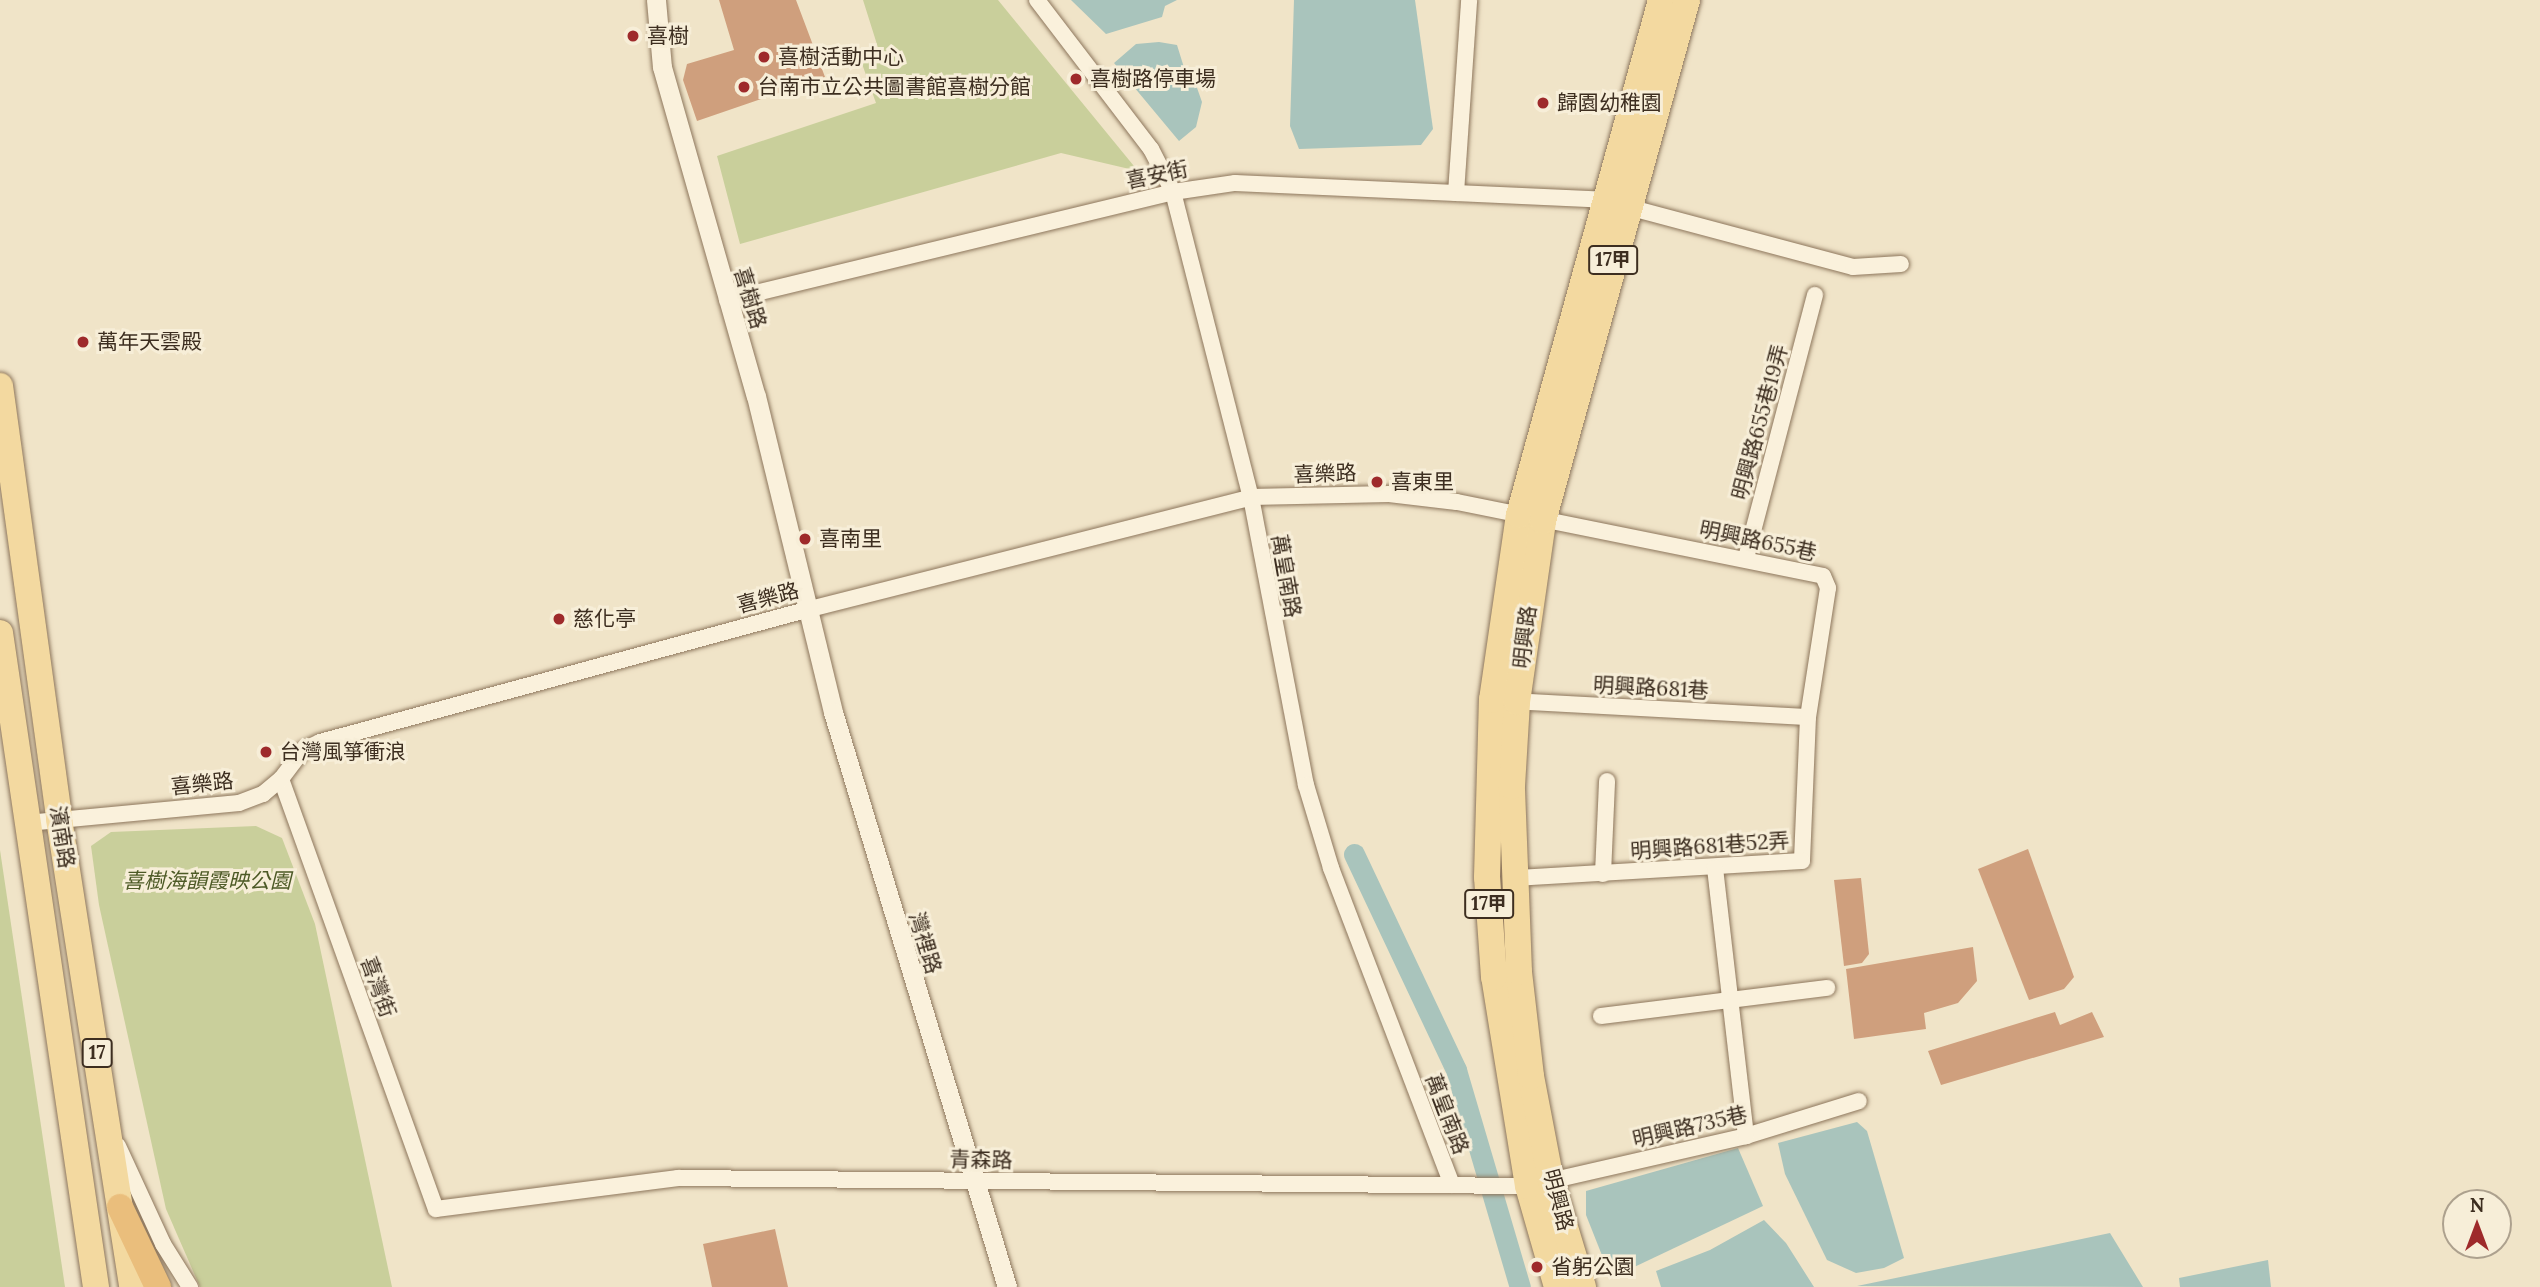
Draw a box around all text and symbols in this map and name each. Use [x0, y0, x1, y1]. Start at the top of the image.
place label: 喜樹 [647, 23, 689, 49]
marker: 喜樹 [625, 28, 641, 44]
place label: 喜樹活動中心 [778, 44, 904, 70]
marker: 喜樹活動中心 [756, 49, 772, 65]
place label: 喜樹路停車場 [1090, 66, 1216, 92]
marker: 喜樹路停車場 [1068, 71, 1084, 87]
place label: 台南市立公共圖書館喜樹分館 [758, 74, 1031, 100]
marker: 台南市立公共圖書館喜樹分館 [736, 79, 752, 95]
place label: 歸園幼稚園 [1557, 90, 1662, 116]
marker: 歸園幼稚園 [1535, 95, 1551, 111]
street label: 喜安街 [1124, 156, 1190, 194]
road number: 17甲 [1587, 244, 1639, 276]
street label: 喜樹路 [729, 264, 771, 332]
place label: 萬年天雲殿 [97, 329, 202, 355]
marker: 萬年天雲殿 [75, 334, 91, 350]
street label: 明興路655巷19弄 [1727, 342, 1793, 502]
street label: 喜樂路 [1293, 460, 1357, 488]
place label: 喜東里 [1391, 469, 1454, 495]
marker: 喜東里 [1369, 474, 1385, 490]
street label: 明興路655巷 [1697, 516, 1819, 566]
place label: 喜南里 [819, 526, 882, 552]
marker: 喜南里 [797, 531, 813, 547]
street label: 萬皇南路 [1266, 532, 1306, 620]
street label: 喜樂路 [734, 578, 802, 618]
street label: 明興路 [1509, 604, 1541, 670]
place label: 慈化亭 [573, 606, 636, 632]
marker: 慈化亭 [551, 611, 567, 627]
street label: 明興路681巷 [1593, 672, 1709, 704]
place label: 台灣風箏衝浪 [280, 739, 406, 765]
marker: 台灣風箏衝浪 [258, 744, 274, 760]
street label: 喜樂路 [169, 768, 235, 800]
street label: 濱南路 [45, 804, 79, 870]
street label: 明興路681巷52弄 [1630, 828, 1790, 864]
park label: 喜樹海韻霞映公園 [123, 868, 291, 894]
road number: 17甲 [1463, 888, 1515, 920]
street label: 灣裡路 [904, 909, 946, 977]
street label: 喜灣街 [355, 953, 401, 1021]
road number: 17 [81, 1037, 113, 1068]
street label: 萬皇南路 [1420, 1070, 1474, 1158]
street label: 明興路735巷 [1630, 1102, 1750, 1152]
street label: 青森路 [949, 1147, 1013, 1173]
street label: 明興路 [1538, 1166, 1578, 1234]
north arrow [2442, 1189, 2512, 1259]
text: N [2470, 1193, 2484, 1217]
place label: 省躬公園 [1551, 1254, 1635, 1280]
marker: 省躬公園 [1529, 1259, 1545, 1275]

